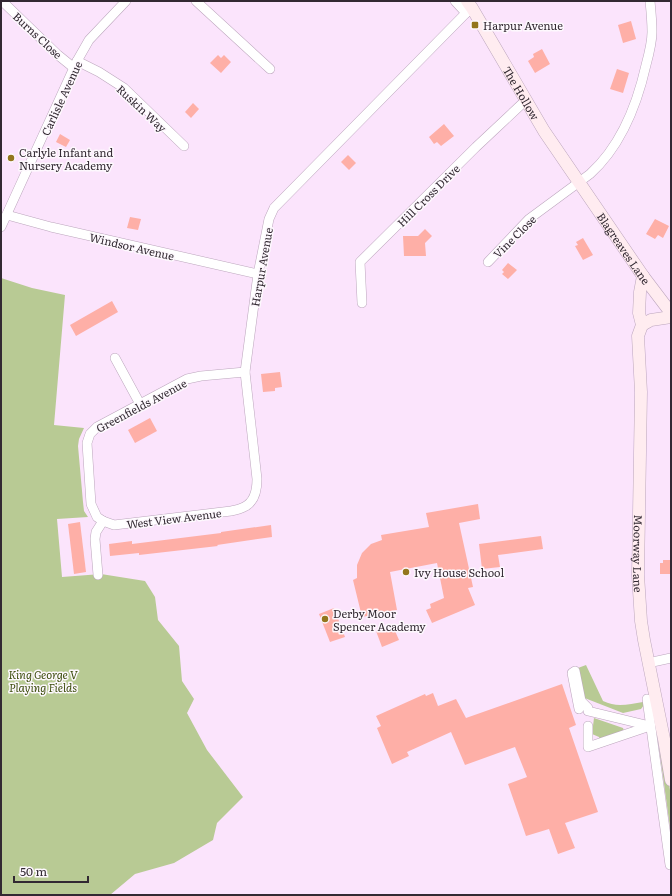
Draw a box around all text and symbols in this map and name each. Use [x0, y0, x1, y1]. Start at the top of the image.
street label: Burns Close [10, 8, 66, 62]
place label: Harpur Avenue [483, 17, 563, 33]
marker: Harpur Avenue [470, 20, 480, 30]
street label: Carlisle Avenue [37, 58, 85, 138]
street label: The Hollow [500, 63, 544, 123]
street label: Ruskin Way [114, 81, 171, 136]
place label: Carlyle Infant and Nursery Academy [19, 144, 114, 173]
marker: Carlyle Infant and Nursery Academy [6, 153, 16, 163]
street label: Hill Cross Drive [393, 160, 463, 230]
street label: Blagreaves Lane [594, 209, 655, 288]
street label: Vine Close [489, 211, 539, 261]
street label: Harpur Avenue [246, 226, 276, 308]
street label: Windsor Avenue [88, 228, 176, 264]
street label: Greenfields Avenue [93, 374, 189, 436]
street label: West View Avenue [126, 504, 223, 532]
street label: Moorway Lane [630, 514, 647, 593]
place label: Ivy House School [414, 564, 504, 580]
marker: Ivy House School [401, 567, 411, 577]
place label: Derby Moor Spencer Academy [333, 605, 426, 634]
marker: Derby Moor Spencer Academy [320, 614, 330, 624]
park label: King George V Playing Fields [8, 666, 78, 695]
scale bar [14, 858, 88, 884]
text: 50 m [20, 862, 47, 880]

